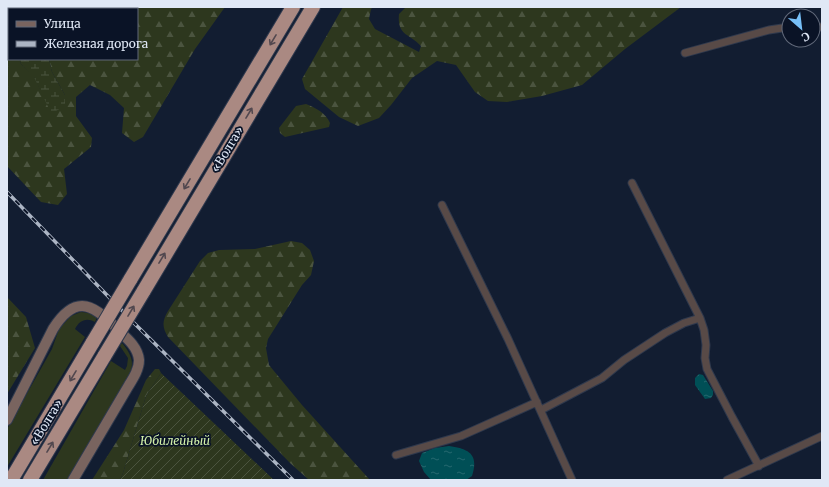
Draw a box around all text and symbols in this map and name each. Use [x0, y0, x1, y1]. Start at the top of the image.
legend [8, 8, 138, 60]
north arrow [781, 8, 821, 48]
text: Улица [43, 16, 81, 31]
text: С [799, 29, 812, 45]
one-way arrow [269, 34, 277, 45]
text: Железная дорога [44, 36, 149, 51]
one-way arrow [245, 107, 253, 119]
street label: «Волга» [207, 123, 247, 175]
one-way arrow [183, 178, 191, 190]
one-way arrow [159, 252, 167, 264]
one-way arrow [127, 305, 135, 317]
one-way arrow [68, 370, 76, 382]
street label: «Волга» [26, 396, 66, 448]
park label: Юбилейный [140, 433, 210, 448]
one-way arrow [47, 441, 55, 453]

